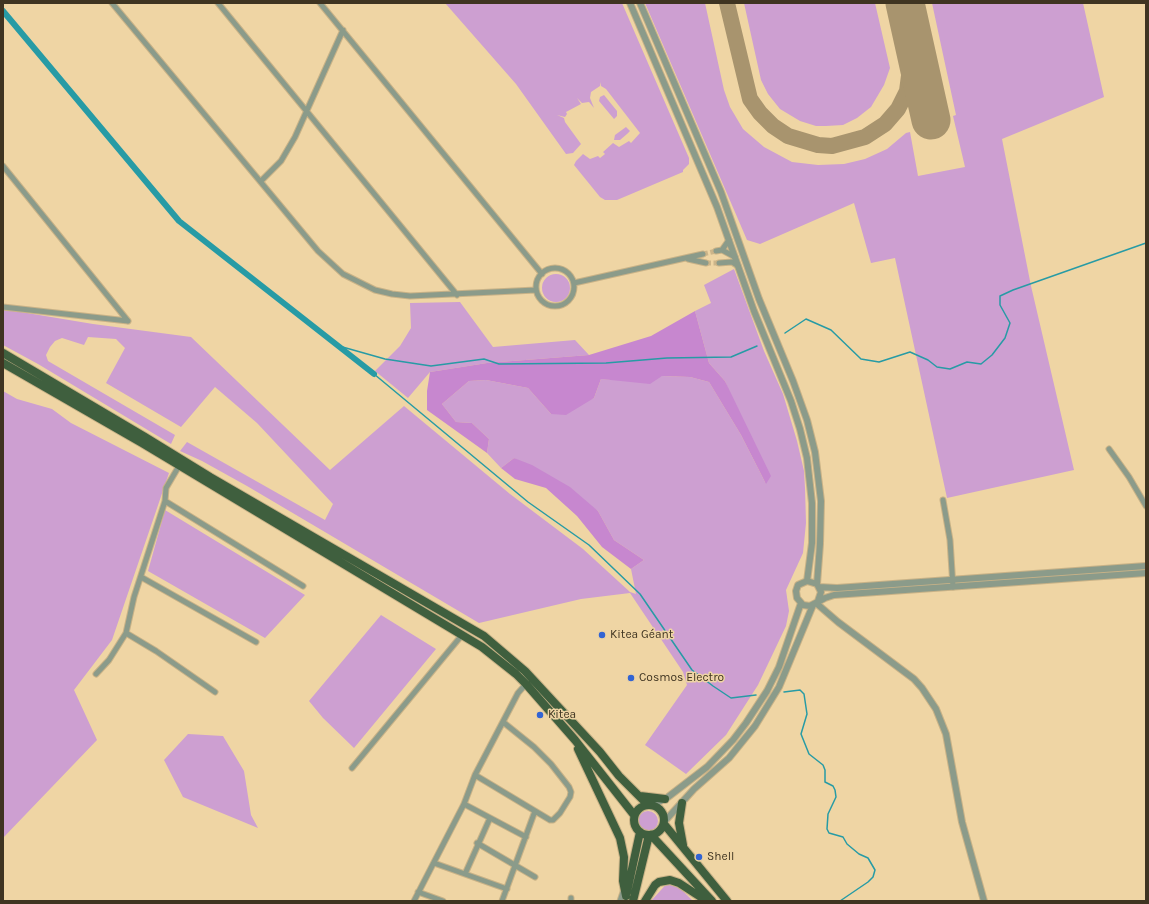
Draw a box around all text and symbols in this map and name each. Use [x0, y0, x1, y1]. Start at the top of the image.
place label: Kitea Géant [610, 628, 673, 642]
marker: Kitea Géant [597, 630, 607, 640]
place label: Cosmos Electro [639, 671, 724, 685]
marker: Cosmos Electro [626, 673, 636, 683]
place label: Kitea [548, 708, 576, 722]
marker: Kitea [535, 710, 545, 720]
place label: Shell [707, 850, 734, 864]
marker: Shell [694, 852, 704, 862]

